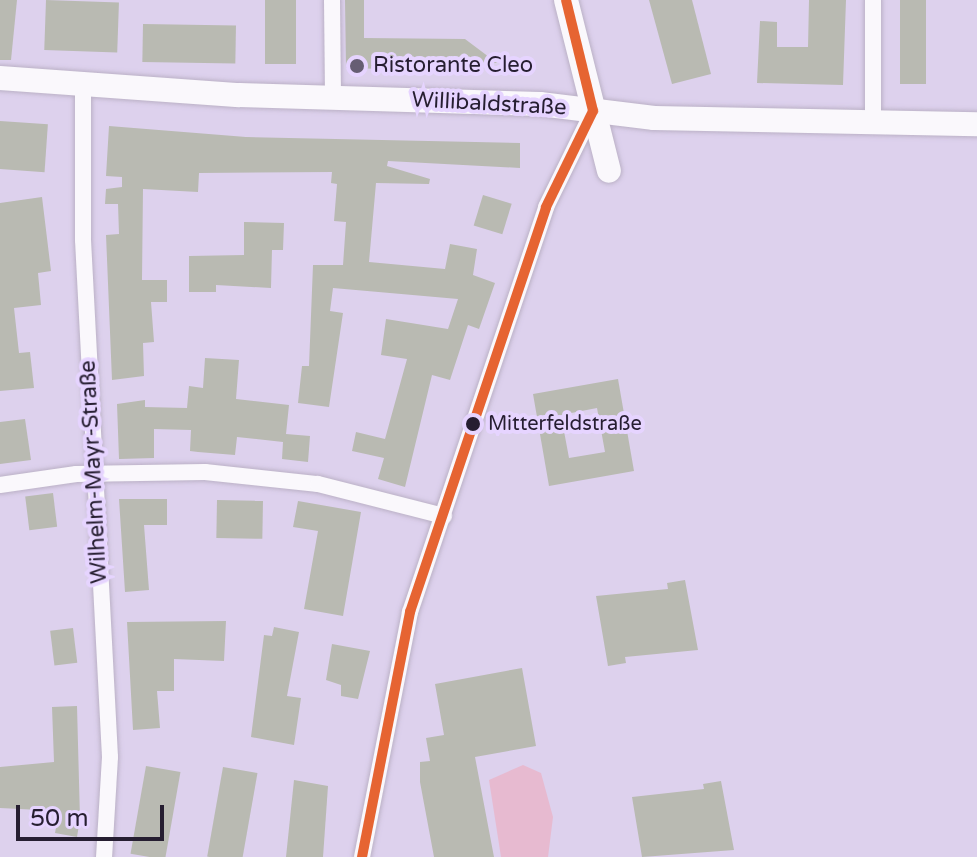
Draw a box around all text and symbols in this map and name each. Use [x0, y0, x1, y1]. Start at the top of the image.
place label: Ristorante Cleo [373, 53, 533, 79]
marker: Ristorante Cleo [348, 57, 366, 75]
street label: Willibaldstraße [411, 87, 567, 121]
street label: Wilhelm-Mayr-Straße [75, 360, 113, 584]
place label: Mitterfeldstraße [488, 412, 642, 436]
marker: Mitterfeldstraße [465, 416, 481, 432]
scale bar [20, 789, 168, 839]
text: 50 m [30, 804, 88, 833]

